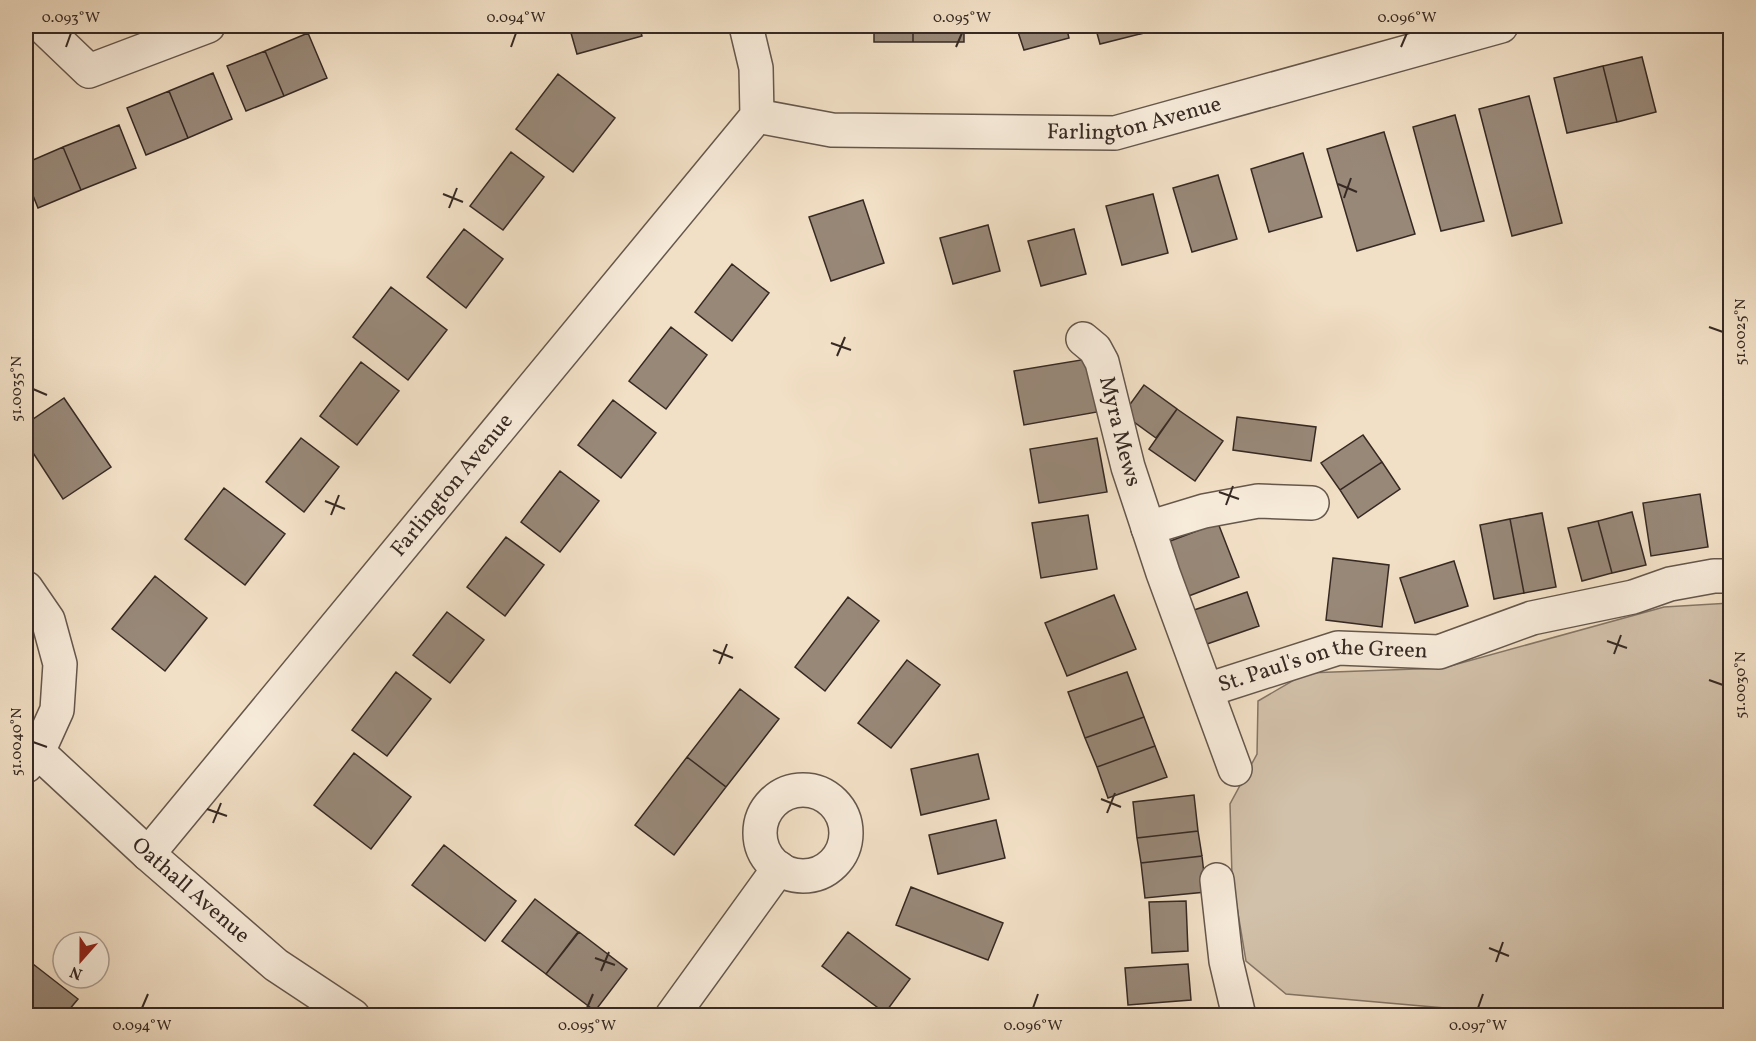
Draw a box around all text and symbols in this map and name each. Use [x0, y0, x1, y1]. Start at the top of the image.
text: 0.093°W [42, 8, 100, 29]
text: 0.094°W [486, 8, 546, 29]
text: 0.095°W [933, 8, 991, 29]
text: 0.096°W [1377, 8, 1437, 29]
street label: Farlington Avenue [1047, 89, 1225, 149]
text: 51.0025°N [1731, 299, 1752, 365]
text: 51.0035°N [7, 356, 28, 422]
street label: Myra Mews [1091, 373, 1149, 491]
street label: Farlington Avenue [384, 407, 521, 564]
street label: St. Paul's on the Green [1214, 632, 1428, 701]
text: 51.0030°N [1731, 651, 1752, 719]
text: 51.0040°N [7, 708, 28, 776]
street label: Oathall Avenue [124, 830, 256, 951]
north arrow [51, 930, 111, 990]
text: N [67, 960, 86, 984]
text: 0.094°W [112, 1016, 172, 1037]
text: 0.095°W [558, 1016, 616, 1037]
text: 0.096°W [1003, 1016, 1063, 1037]
text: 0.097°W [1449, 1016, 1507, 1037]

